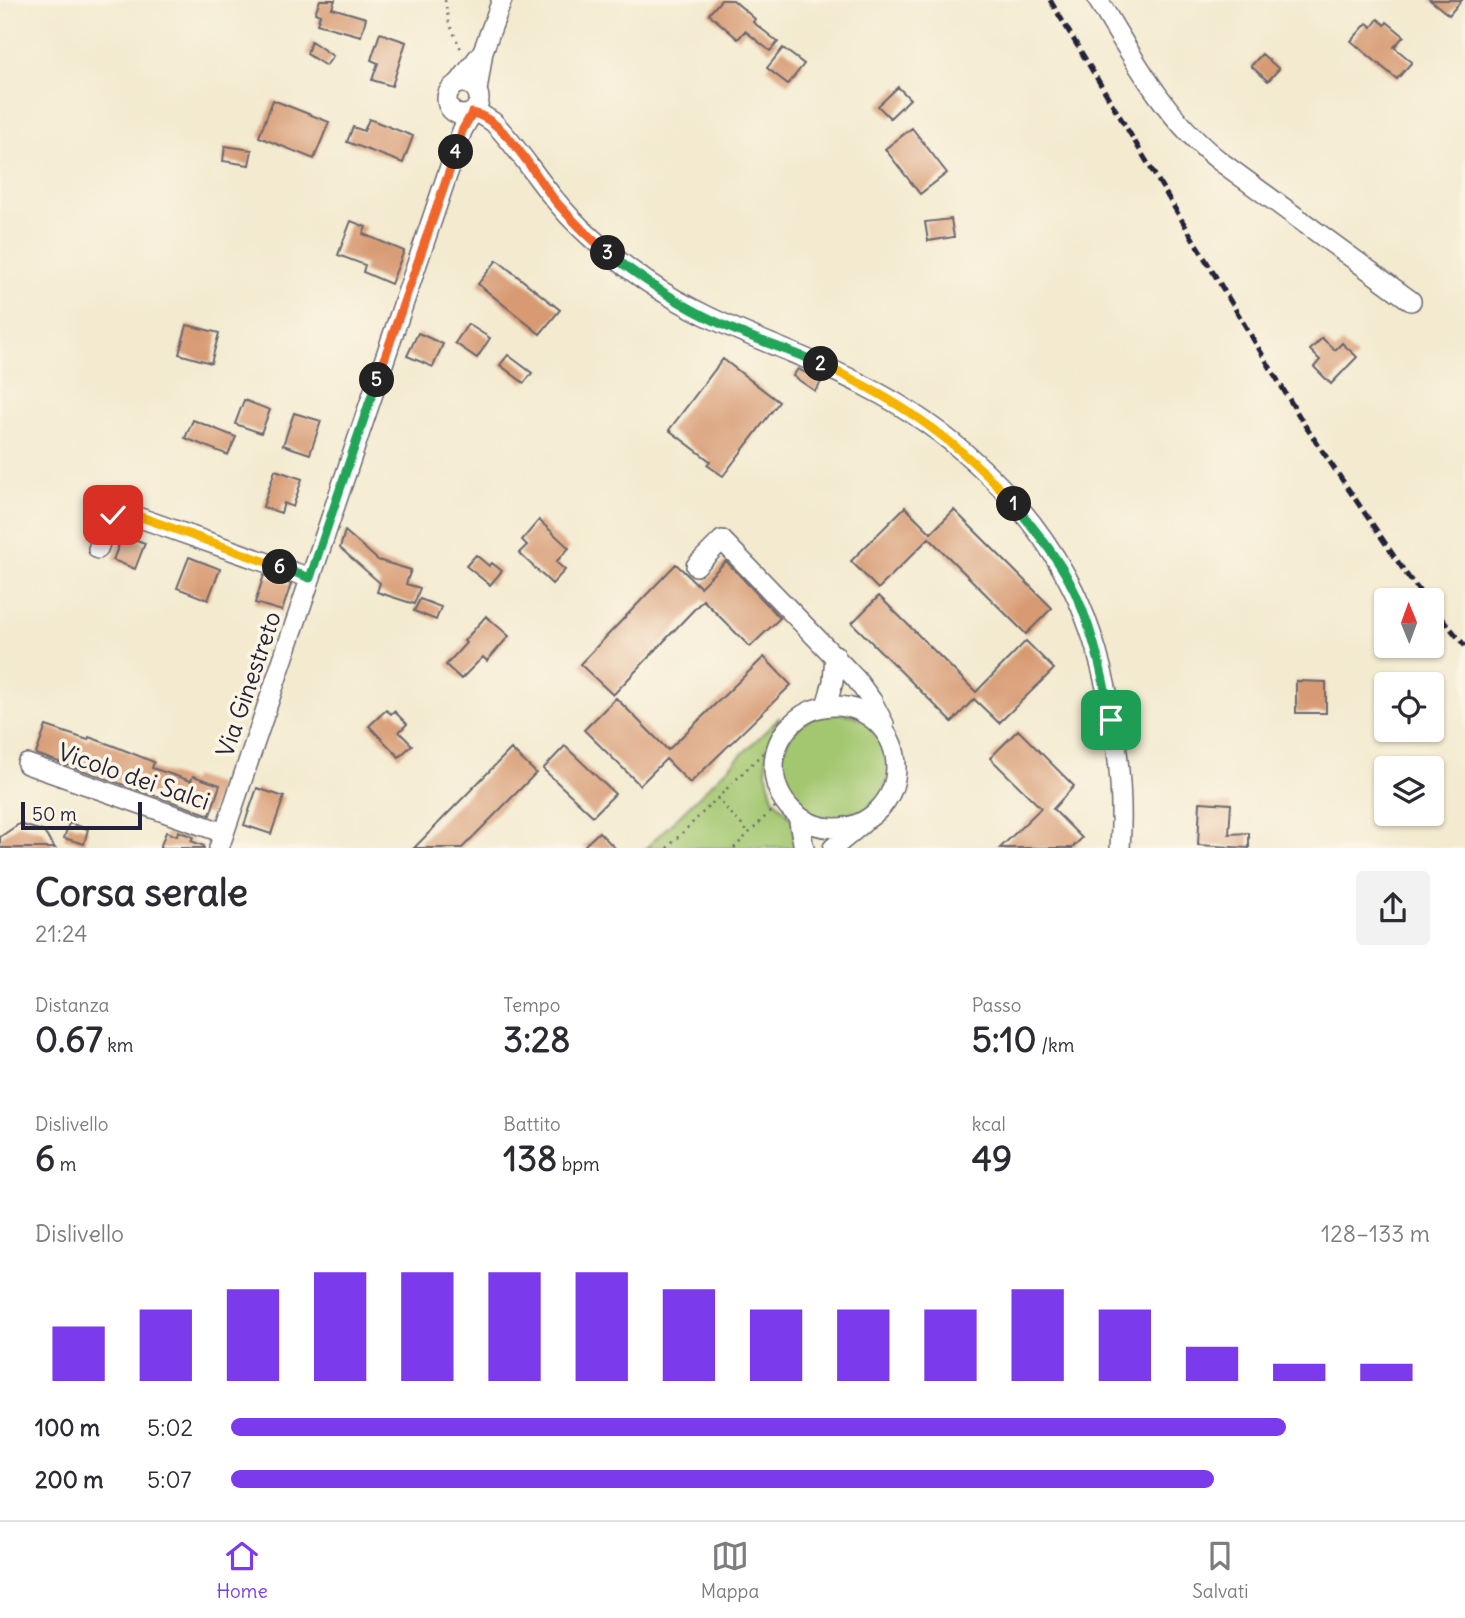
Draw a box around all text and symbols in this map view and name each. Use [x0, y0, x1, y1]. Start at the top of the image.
pin: 4 [438, 134, 474, 170]
text: 4 [450, 139, 461, 163]
pin: 3 [590, 236, 626, 270]
text: 3 [602, 240, 613, 264]
pin: 2 [804, 346, 838, 382]
text: 2 [815, 351, 826, 375]
pin: 5 [360, 362, 394, 398]
text: 5 [371, 367, 382, 391]
pin [83, 485, 143, 545]
pin: 1 [996, 486, 1032, 522]
text: 1 [1010, 491, 1017, 515]
icon: check [94, 496, 132, 534]
pin: 6 [262, 550, 298, 584]
text: 6 [274, 554, 285, 578]
north arrow [1374, 588, 1444, 658]
map controls [1374, 588, 1444, 826]
street label: Via Ginestreto [209, 607, 287, 761]
button: locate [1374, 672, 1444, 742]
pin [1081, 690, 1141, 750]
icon: arrive [1092, 701, 1130, 739]
street label: Vicolo dei Salci [54, 736, 214, 816]
button: layers [1374, 756, 1444, 826]
scale bar [21, 799, 142, 831]
text: 50 m [32, 802, 77, 826]
text: Corsa serale [35, 869, 248, 916]
button: share [1356, 871, 1430, 945]
text: 21:24 [35, 919, 87, 948]
text: Distanza [35, 993, 109, 1017]
text: Tempo [503, 993, 560, 1017]
text: Passo [972, 993, 1021, 1017]
text: 0.67 [35, 1017, 103, 1061]
text: 3:28 [503, 1017, 570, 1061]
text: 5:10 [972, 1017, 1037, 1061]
text: km [103, 1033, 134, 1057]
text: /km [1037, 1033, 1074, 1057]
text: Dislivello [35, 1112, 109, 1136]
text: Battito [503, 1112, 561, 1136]
text: kcal [972, 1112, 1006, 1136]
text: 6 [35, 1136, 55, 1180]
text: 138 [503, 1136, 557, 1180]
text: 49 [972, 1136, 1012, 1180]
text: m [55, 1152, 76, 1176]
text: bpm [557, 1152, 600, 1176]
text: Dislivello [35, 1219, 124, 1248]
text: 128–133 m [1321, 1219, 1430, 1248]
text: 100 m [35, 1413, 100, 1442]
text: 5:02 [147, 1413, 193, 1442]
text: 200 m [35, 1465, 104, 1494]
text: 5:07 [147, 1465, 192, 1494]
tab: Home [216, 1537, 268, 1603]
tab: Mappa [701, 1537, 759, 1603]
tab: Salvati [1192, 1537, 1249, 1603]

